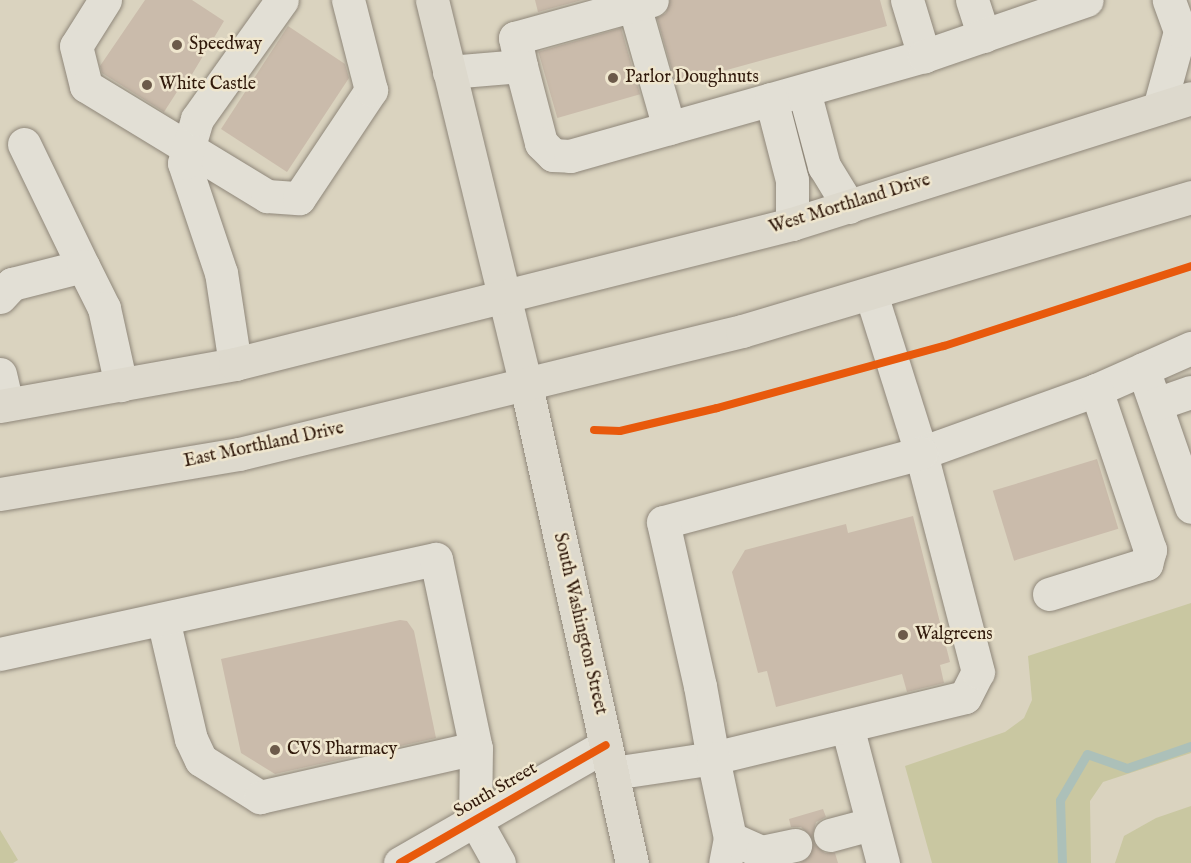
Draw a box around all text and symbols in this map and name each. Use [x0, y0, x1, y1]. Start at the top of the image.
place label: Speedway [189, 34, 262, 56]
marker: Speedway [170, 38, 184, 52]
place label: Parlor Doughnuts [625, 67, 759, 89]
marker: Parlor Doughnuts [606, 71, 620, 85]
place label: White Castle [159, 74, 256, 96]
marker: White Castle [140, 78, 154, 92]
street label: West Morthland Drive [767, 170, 933, 240]
street label: East Morthland Drive [182, 418, 346, 474]
street label: South Washington Street [548, 531, 610, 717]
place label: Walgreens [915, 624, 993, 646]
marker: Walgreens [896, 628, 910, 642]
place label: CVS Pharmacy [287, 739, 397, 761]
marker: CVS Pharmacy [268, 743, 282, 757]
street label: South Street [451, 758, 541, 824]

